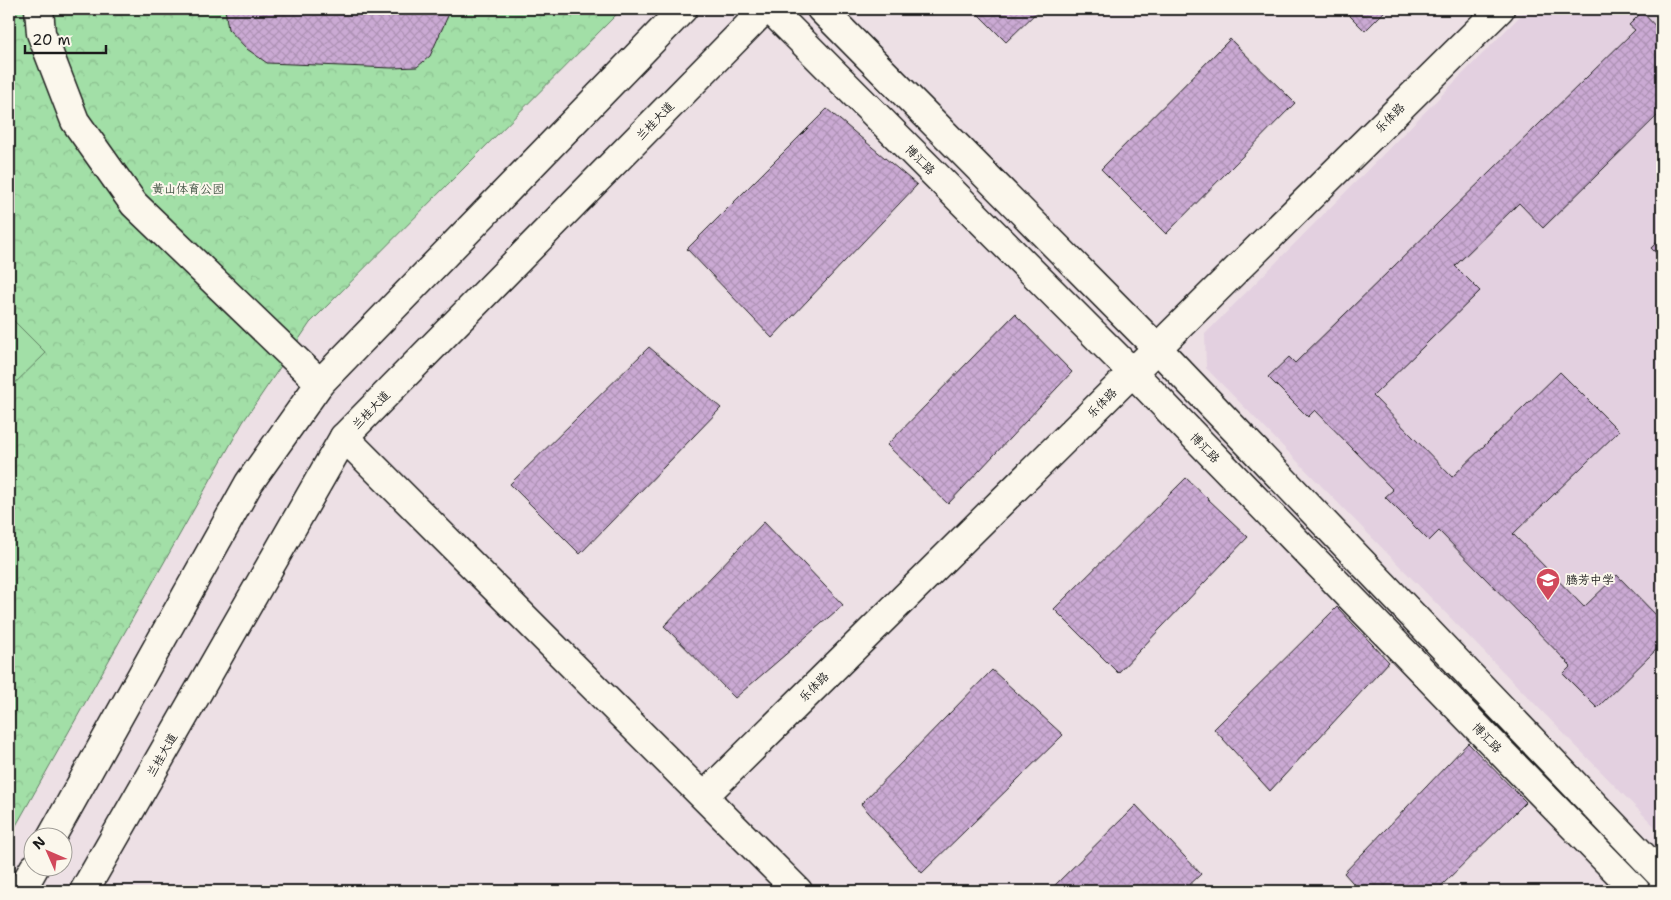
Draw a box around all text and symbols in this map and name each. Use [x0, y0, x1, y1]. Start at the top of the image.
scale bar [25, 22, 106, 54]
text: 20 m [32, 30, 71, 50]
street label: 兰桂大道 [633, 98, 677, 144]
street label: 乐体路 [1372, 100, 1408, 136]
street label: 博汇路 [902, 142, 938, 178]
park label: 黄山体育公园 [152, 181, 224, 197]
street label: 乐体路 [1084, 385, 1120, 421]
street label: 兰桂大道 [349, 387, 393, 433]
street label: 博汇路 [1187, 429, 1223, 467]
school or university icon: 腾芳中学 [1535, 567, 1561, 601]
place label: 腾芳中学 [1566, 572, 1614, 588]
street label: 乐体路 [796, 669, 832, 705]
street label: 博汇路 [1469, 719, 1505, 757]
street label: 兰桂大道 [143, 730, 181, 780]
north arrow [22, 828, 72, 878]
text: N [29, 833, 49, 853]

